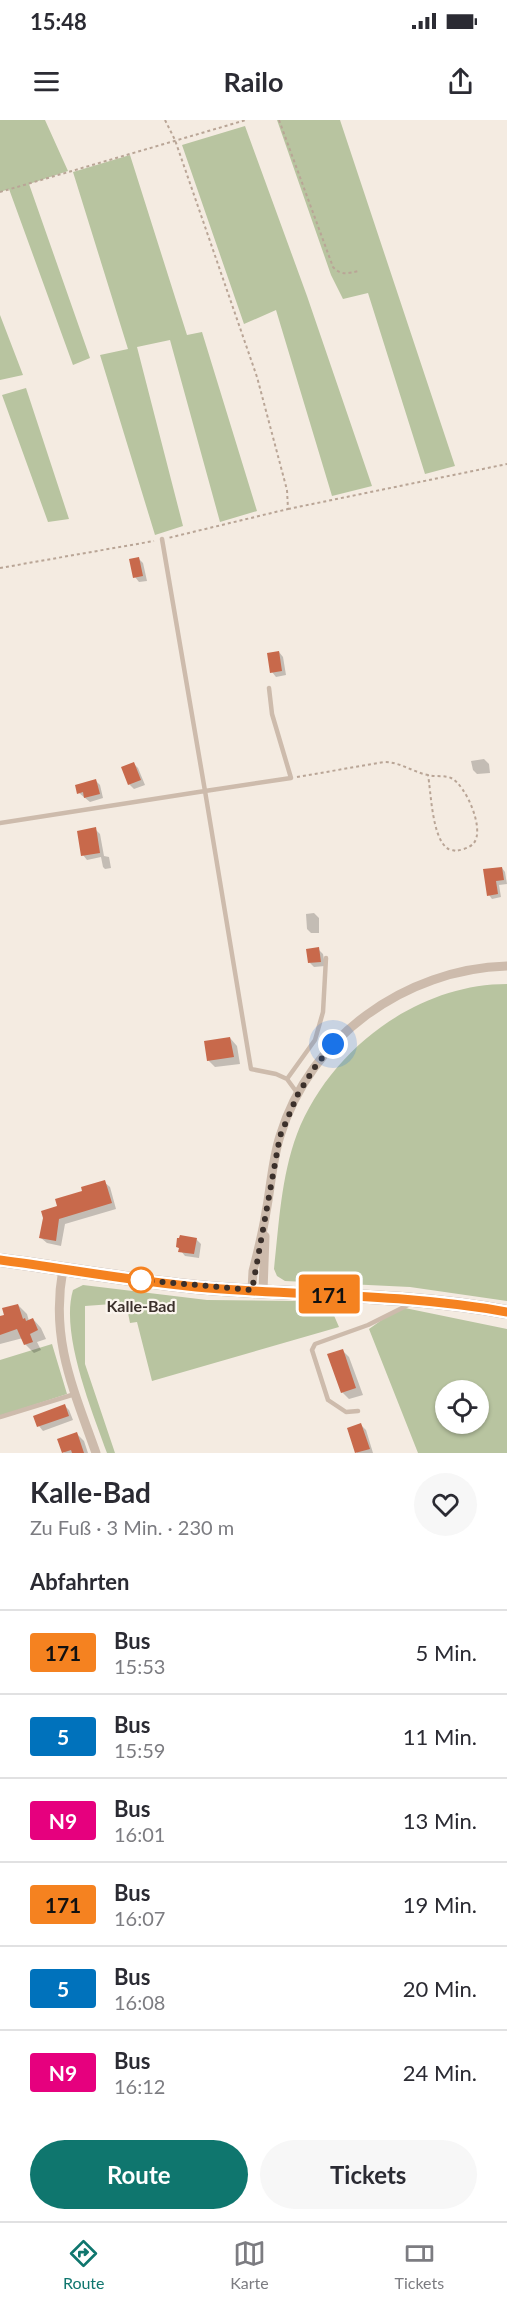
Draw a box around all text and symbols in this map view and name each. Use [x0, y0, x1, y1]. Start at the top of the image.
text: 15:48 [30, 8, 87, 35]
icon: menu [30, 65, 63, 98]
text: Railo [224, 65, 283, 98]
icon: share [444, 65, 477, 98]
your location [318, 1029, 348, 1059]
marker: Kalle-Bad [128, 1267, 154, 1293]
line badge: 171 [294, 1274, 364, 1314]
text: 171 [311, 1282, 347, 1307]
place label: Kalle-Bad [106, 1296, 176, 1315]
map controls [435, 1380, 489, 1434]
button: locate [435, 1380, 489, 1434]
button: heart [414, 1473, 477, 1536]
text: Kalle-Bad [30, 1475, 151, 1509]
text: Zu Fuß · 3 Min. · 230 m [30, 1515, 234, 1539]
text: Abfahrten [30, 1568, 129, 1595]
text: Bus [114, 1627, 150, 1654]
text: 5 Min. [416, 1639, 477, 1666]
text: 171 [45, 1640, 81, 1665]
text: 15:53 [114, 1654, 165, 1678]
text: Bus [114, 1711, 150, 1738]
text: 11 Min. [403, 1723, 477, 1750]
text: 5 [57, 1724, 69, 1749]
text: 15:59 [114, 1738, 165, 1762]
text: Bus [114, 1795, 150, 1822]
text: 13 Min. [403, 1807, 477, 1834]
text: N9 [49, 1808, 77, 1833]
text: 16:01 [114, 1822, 165, 1846]
text: Bus [114, 1879, 150, 1906]
text: 19 Min. [403, 1891, 477, 1918]
text: 171 [45, 1892, 81, 1917]
text: 16:07 [114, 1906, 165, 1930]
text: Bus [114, 1963, 150, 1990]
text: 20 Min. [403, 1975, 477, 2002]
text: 5 [57, 1976, 69, 2001]
text: 16:08 [114, 1990, 165, 2014]
text: Bus [114, 2047, 150, 2074]
text: 24 Min. [403, 2059, 477, 2086]
text: N9 [49, 2060, 77, 2085]
text: 16:12 [114, 2074, 165, 2098]
button: Route [30, 2140, 248, 2209]
button: Tickets [260, 2140, 477, 2209]
tab: Route [63, 2237, 105, 2292]
tab: Karte [230, 2237, 269, 2292]
tab: Tickets [395, 2237, 444, 2292]

